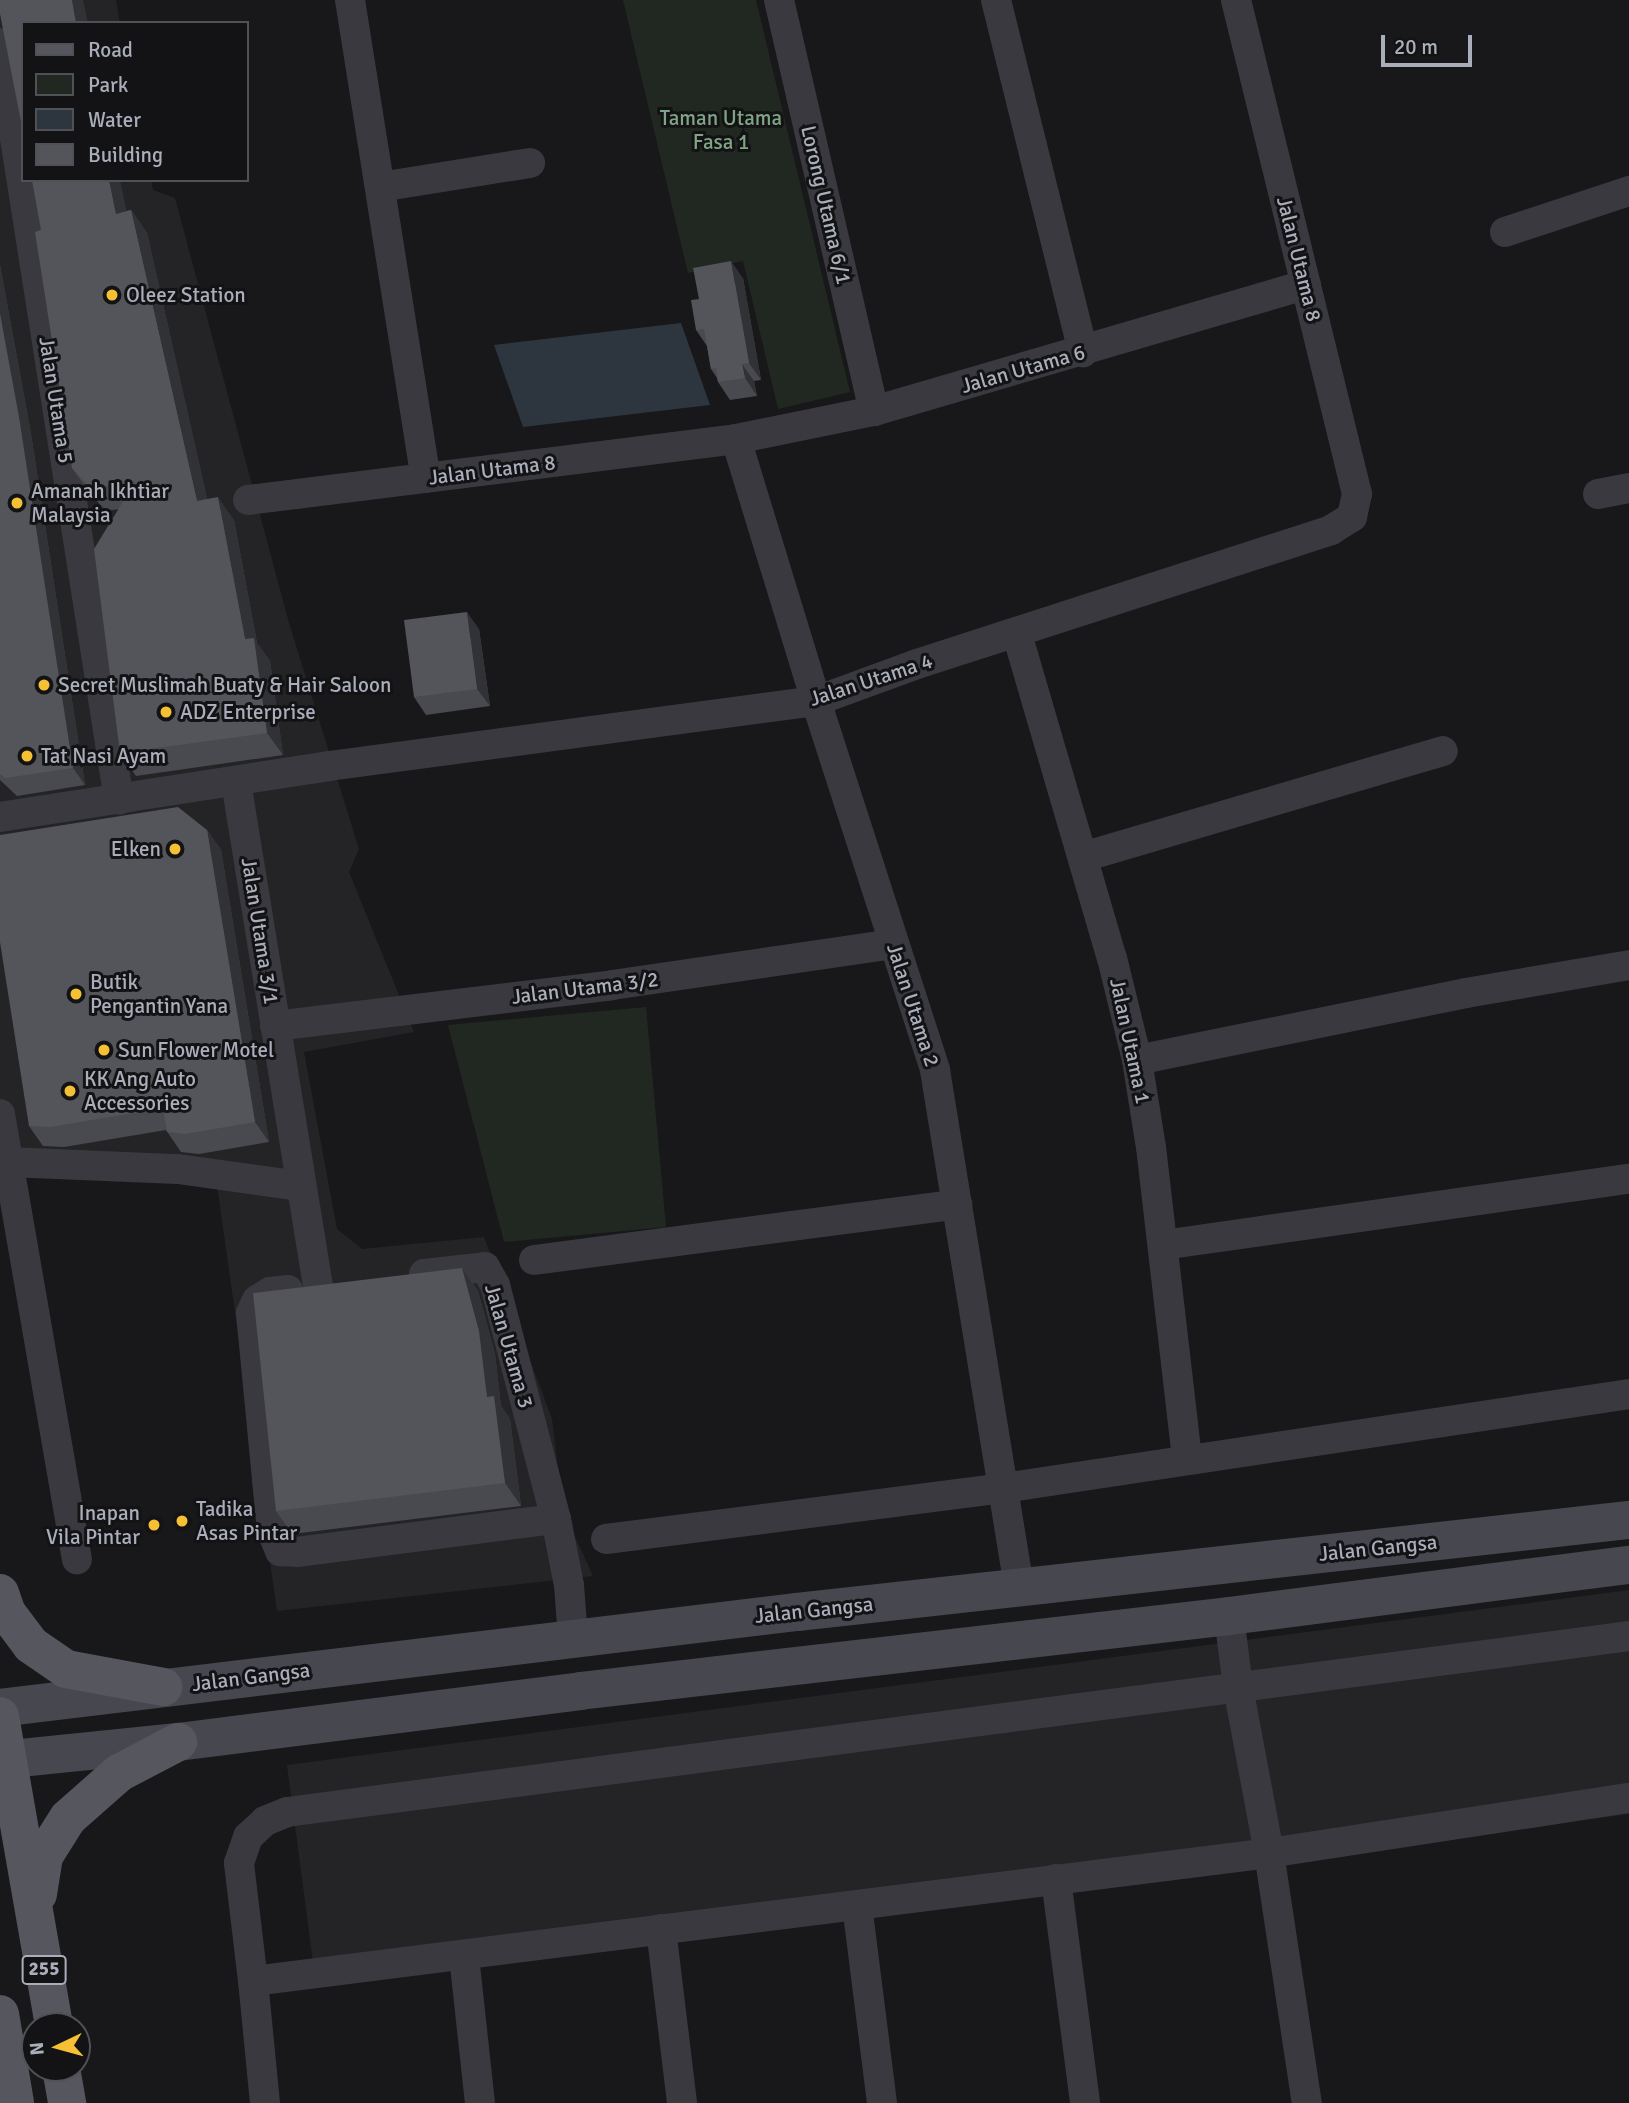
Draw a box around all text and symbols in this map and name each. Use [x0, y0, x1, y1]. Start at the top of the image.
legend [21, 21, 248, 182]
scale bar [1384, 21, 1475, 65]
text: 20 m [1394, 34, 1438, 60]
text: Road [88, 37, 133, 63]
text: Park [88, 72, 128, 98]
park label: Taman Utama Fasa 1 [660, 105, 782, 155]
text: Water [88, 107, 141, 133]
street label: Lorong Utama 6/1 [795, 123, 857, 287]
text: Building [88, 142, 163, 168]
street label: Jalan Utama 8 [1271, 194, 1327, 324]
place label: Oleez Station [126, 282, 246, 308]
marker: Oleez Station [104, 287, 120, 303]
street label: Jalan Utama 5 [34, 335, 78, 465]
street label: Jalan Utama 6 [958, 339, 1088, 399]
street label: Jalan Utama 8 [427, 450, 557, 490]
place label: Amanah Ikhtiar Malaysia [31, 478, 169, 528]
marker: Amanah Ikhtiar Malaysia [9, 495, 25, 511]
street label: Jalan Utama 4 [806, 648, 936, 712]
place label: Secret Muslimah Buaty & Hair Saloon [58, 672, 391, 698]
marker: Secret Muslimah Buaty & Hair Saloon [36, 677, 52, 693]
place label: ADZ Enterprise [180, 699, 316, 725]
marker: ADZ Enterprise [158, 704, 174, 720]
place label: Tat Nasi Ayam [41, 743, 166, 769]
marker: Tat Nasi Ayam [19, 748, 35, 764]
place label: Elken [111, 836, 161, 862]
marker: Elken [167, 841, 183, 857]
street label: Jalan Utama 3/1 [236, 856, 284, 1006]
street label: Jalan Utama 2 [881, 940, 945, 1070]
street label: Jalan Utama 3/2 [510, 966, 660, 1010]
place label: Butik Pengantin Yana [90, 969, 228, 1019]
street label: Jalan Utama 1 [1104, 976, 1156, 1106]
marker: Butik Pengantin Yana [68, 986, 84, 1002]
place label: Sun Flower Motel [118, 1037, 274, 1063]
marker: Sun Flower Motel [96, 1042, 112, 1058]
place label: KK Ang Auto Accessories [84, 1066, 196, 1116]
marker: KK Ang Auto Accessories [62, 1083, 78, 1099]
street label: Jalan Utama 3 [479, 1281, 539, 1411]
place label: Tadika Asas Pintar [196, 1496, 297, 1546]
place label: Inapan Vila Pintar [46, 1500, 140, 1550]
marker: Tadika Asas Pintar [174, 1513, 190, 1529]
marker: Inapan Vila Pintar [146, 1517, 162, 1533]
street label: Jalan Gangsa [1318, 1529, 1438, 1567]
street label: Jalan Gangsa [754, 1591, 874, 1629]
street label: Jalan Gangsa [190, 1657, 312, 1697]
road number: 255 [21, 1954, 67, 1986]
north arrow [21, 2012, 91, 2082]
text: N [25, 2041, 50, 2056]

